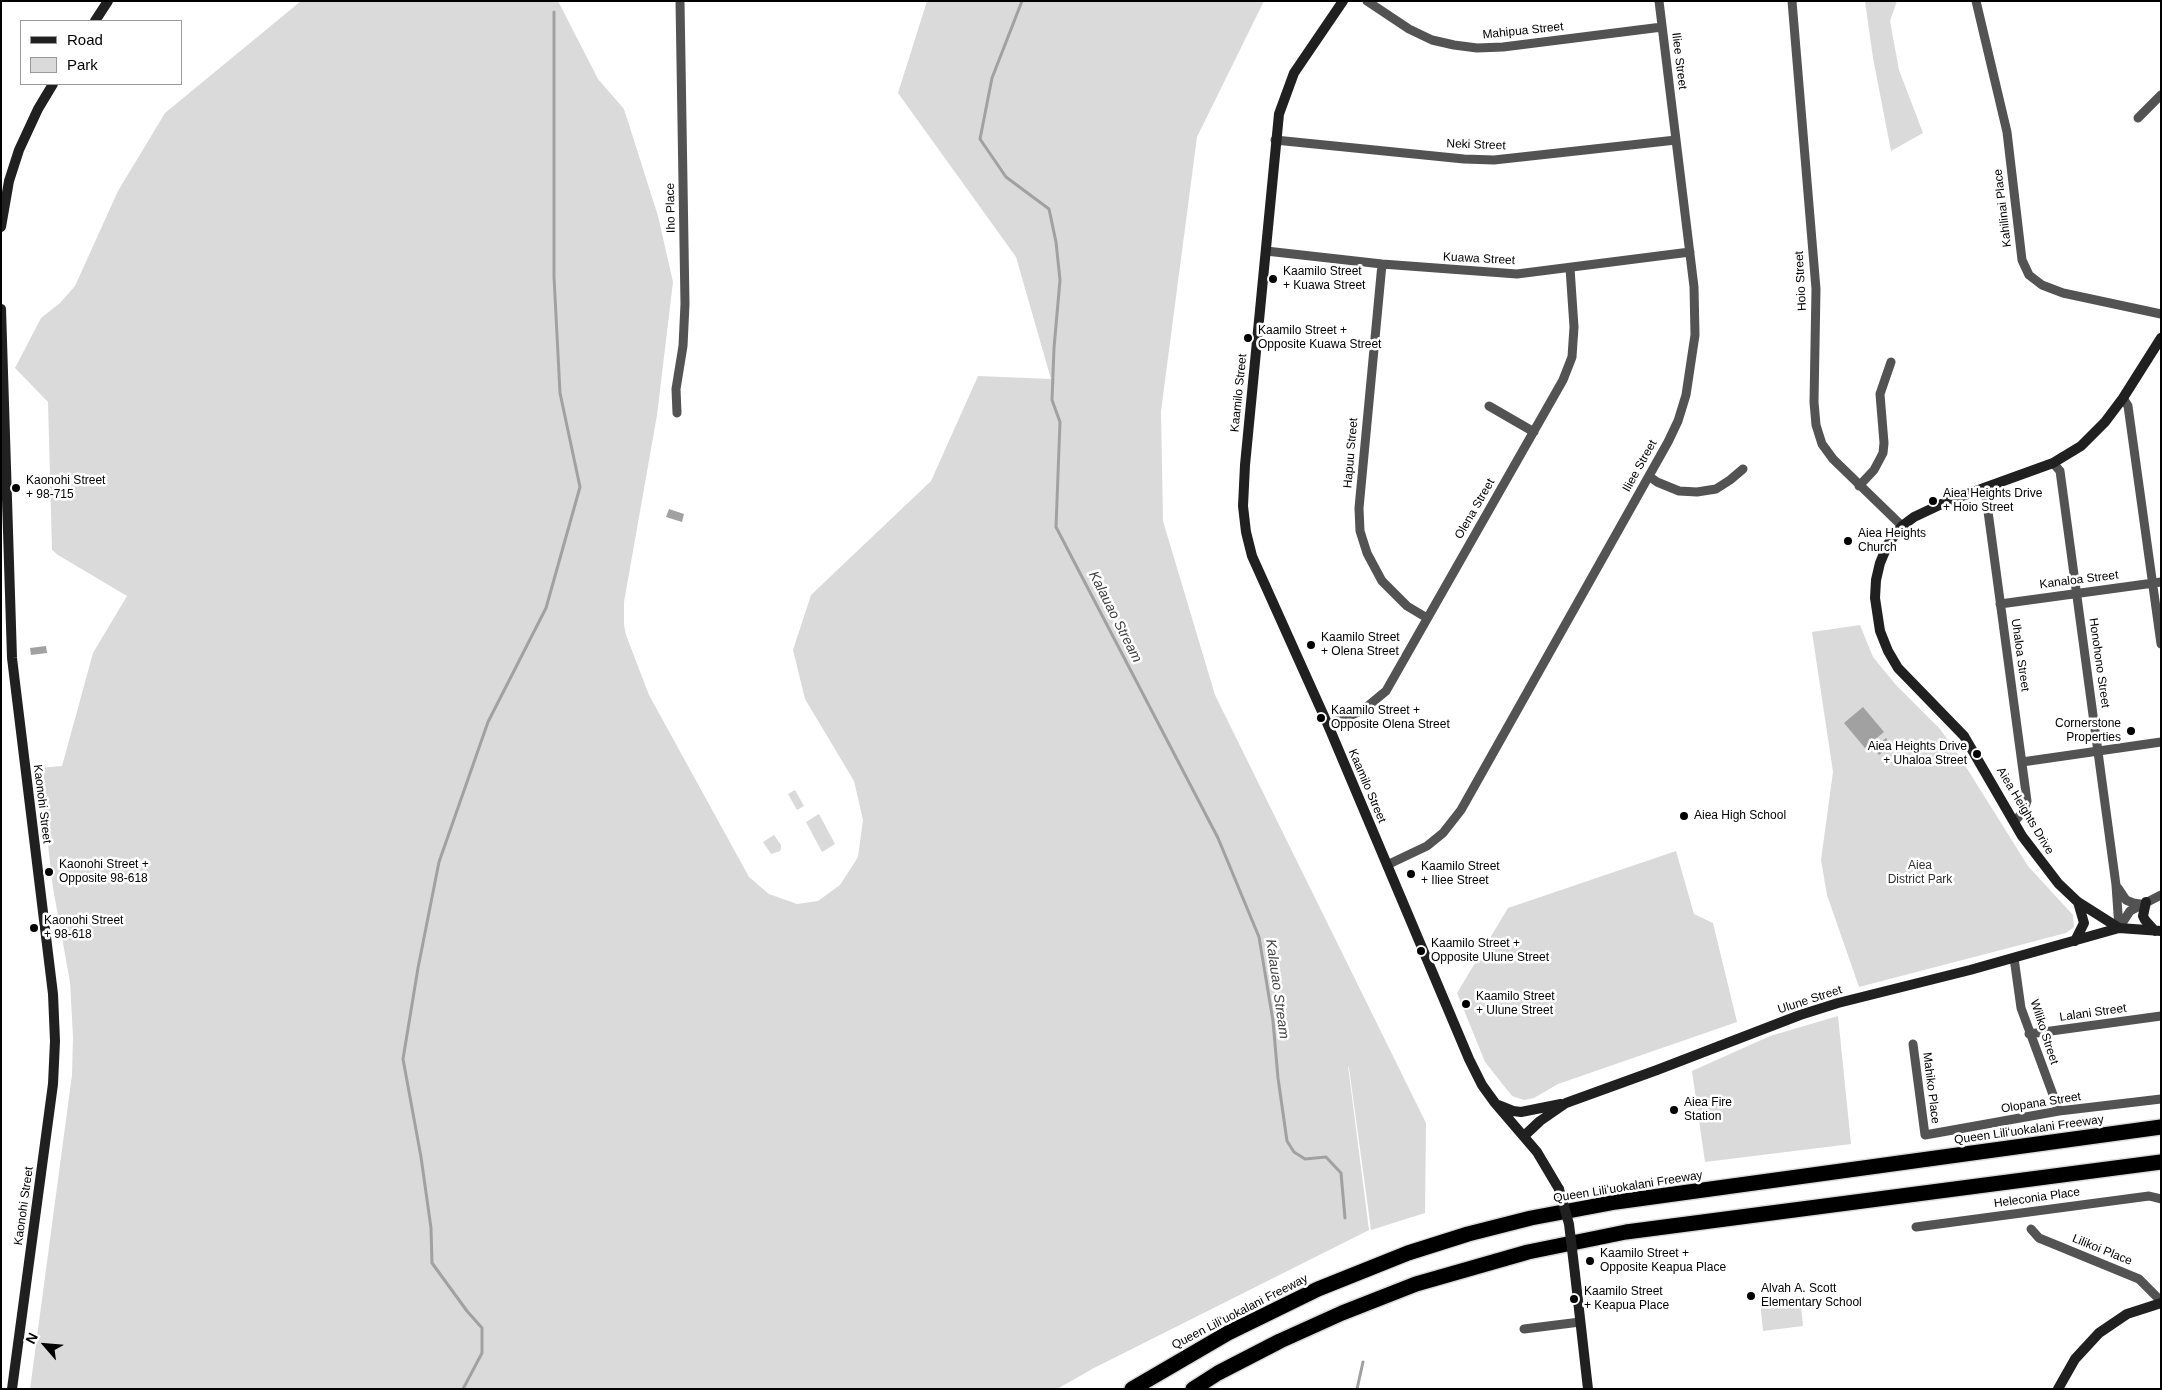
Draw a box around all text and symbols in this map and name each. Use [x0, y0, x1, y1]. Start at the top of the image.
legend [20, 20, 182, 85]
street label: Mahipua Street [1482, 20, 1564, 42]
text: Road [67, 31, 103, 48]
street label: Iliee Street [1668, 32, 1690, 90]
text: Park [67, 56, 98, 73]
street label: Neki Street [1446, 137, 1506, 153]
street label: Kahilinai Place [1991, 168, 2015, 248]
street label: Iho Place [663, 183, 679, 233]
street label: Kuawa Street [1443, 250, 1515, 268]
street label: Hoio Street [1792, 251, 1810, 311]
place label: Kaamilo Street + Kuawa Street [1283, 265, 1365, 293]
marker: Kaamilo Street + Kuawa Street [1267, 273, 1279, 285]
place label: Kaamilo Street + Opposite Kuawa Street [1258, 324, 1381, 352]
marker: Kaamilo Street + Opposite Kuawa Street [1242, 332, 1254, 344]
street label: Kaamilo Street [1228, 353, 1250, 433]
street label: Hapuu Street [1341, 417, 1361, 489]
street label: Iliee Street [1620, 437, 1660, 495]
place label: Kaonohi Street + 98-715 [26, 474, 105, 502]
street label: Olena Street [1452, 476, 1498, 542]
marker: Kaonohi Street + 98-715 [10, 482, 22, 494]
place label: Aiea Heights Drive + Hoio Street [1943, 487, 2042, 515]
marker: Aiea Heights Drive + Hoio Street [1927, 495, 1939, 507]
place label: Aiea Heights Church [1858, 527, 1926, 555]
marker: Aiea Heights Church [1842, 535, 1854, 547]
water label: Kalauao Stream [1085, 568, 1145, 666]
street label: Kanaloa Street [2039, 568, 2119, 592]
street label: Honohono Street [2086, 617, 2112, 709]
street label: Uhaloa Street [2008, 618, 2032, 692]
place label: Kaamilo Street + Olena Street [1321, 631, 1400, 659]
marker: Kaamilo Street + Olena Street [1305, 639, 1317, 651]
place label: Kaamilo Street + Opposite Olena Street [1331, 704, 1450, 732]
marker: Kaamilo Street + Opposite Olena Street [1315, 712, 1327, 724]
place label: Cornerstone Properties [2055, 717, 2121, 745]
marker: Cornerstone Properties [2125, 725, 2137, 737]
place label: Aiea Heights Drive + Uhaloa Street [1868, 740, 1967, 768]
street label: Kaamilo Street [1345, 747, 1389, 825]
marker: Aiea Heights Drive + Uhaloa Street [1971, 748, 1983, 760]
street label: Kaonohi Street [30, 764, 54, 844]
street label: Aiea Heights Drive [1993, 765, 2057, 857]
place label: Aiea High School [1694, 809, 1786, 823]
marker: Aiea High School [1678, 810, 1690, 822]
place label: Kaonohi Street + Opposite 98-618 [59, 858, 149, 886]
park label: Aiea District Park [1888, 859, 1952, 887]
place label: Kaamilo Street + Iliee Street [1421, 860, 1500, 888]
marker: Kaonohi Street + Opposite 98-618 [43, 866, 55, 878]
marker: Kaamilo Street + Iliee Street [1405, 868, 1417, 880]
place label: Kaonohi Street + 98-618 [44, 914, 123, 942]
marker: Kaonohi Street + 98-618 [28, 922, 40, 934]
place label: Kaamilo Street + Opposite Ulune Street [1431, 937, 1549, 965]
water label: Kalauao Stream [1262, 938, 1292, 1040]
marker: Kaamilo Street + Opposite Ulune Street [1415, 945, 1427, 957]
street label: Ulune Street [1776, 983, 1844, 1017]
place label: Kaamilo Street + Ulune Street [1476, 990, 1555, 1018]
marker: Kaamilo Street + Ulune Street [1460, 998, 1472, 1010]
street label: Wiliko Street [2027, 998, 2061, 1066]
street label: Lalani Street [2059, 1001, 2127, 1025]
street label: Mahiko Place [1919, 1051, 1943, 1125]
street label: Olopana Street [2000, 1090, 2082, 1116]
place label: Aiea Fire Station [1684, 1096, 1732, 1124]
marker: Aiea Fire Station [1668, 1104, 1680, 1116]
street label: Queen Liliʻuokalani Freeway [1953, 1112, 2105, 1148]
street label: Kaonohi Street [11, 1166, 37, 1246]
street label: Queen Liliʻuokalani Freeway [1552, 1168, 1704, 1206]
street label: Heleconia Place [1993, 1185, 2081, 1211]
street label: Lilikoi Place [2070, 1231, 2134, 1269]
place label: Kaamilo Street + Opposite Keapua Place [1600, 1247, 1726, 1275]
marker: Kaamilo Street + Opposite Keapua Place [1584, 1255, 1596, 1267]
street label: Queen Liliʻuokalani Freeway [1170, 1271, 1310, 1353]
place label: Alvah A. Scott Elementary School [1761, 1282, 1862, 1310]
place label: Kaamilo Street + Keapua Place [1584, 1285, 1669, 1313]
marker: Alvah A. Scott Elementary School [1745, 1290, 1757, 1302]
marker: Kaamilo Street + Keapua Place [1568, 1293, 1580, 1305]
north arrow [20, 1320, 70, 1370]
text: N [22, 1330, 41, 1346]

